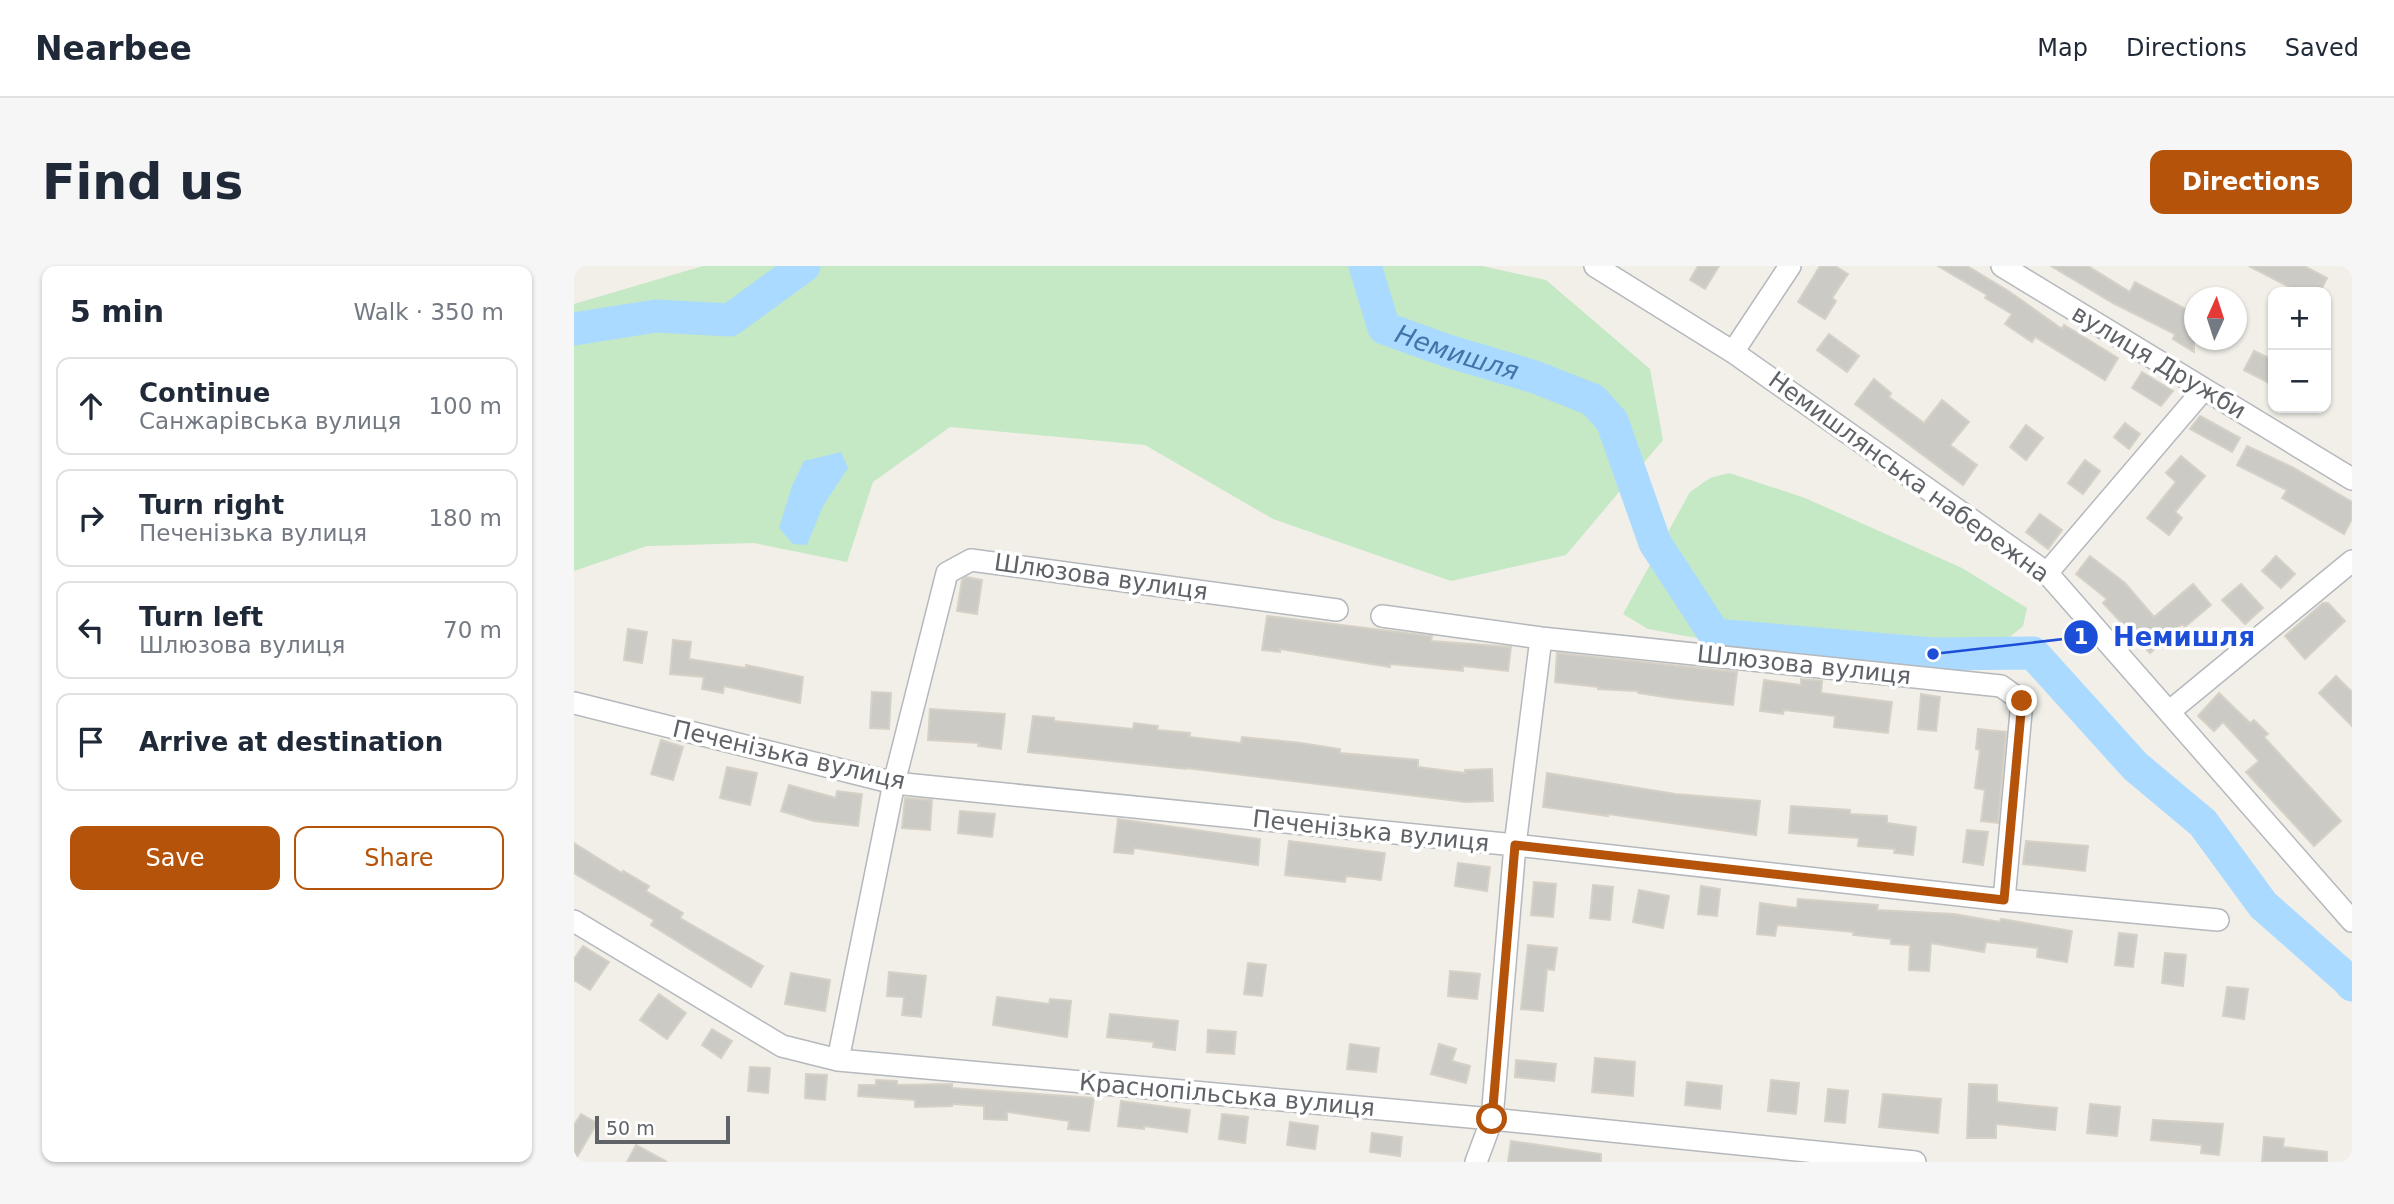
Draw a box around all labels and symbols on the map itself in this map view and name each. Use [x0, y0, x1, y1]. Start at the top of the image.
north arrow [2184, 287, 2247, 350]
street label: вулиця Дружби [2067, 299, 2251, 425]
water label: Немишля [1391, 318, 1522, 386]
street label: Немишлянська набережна [1763, 366, 2055, 588]
street label: Шлюзова вулиця [992, 548, 1210, 606]
callout: Немишля [2064, 613, 2269, 660]
text: Немишля [2113, 622, 2255, 652]
text: 1 [2074, 625, 2088, 649]
street label: Шлюзова вулиця [1696, 640, 1912, 690]
route end [2006, 685, 2037, 716]
street label: Печенізька вулиця [670, 715, 908, 795]
street label: Печенізька вулиця [1251, 805, 1491, 857]
street label: Краснопільська вулиця [1078, 1068, 1376, 1122]
route start [1476, 1103, 1507, 1134]
scale bar [595, 1113, 730, 1145]

